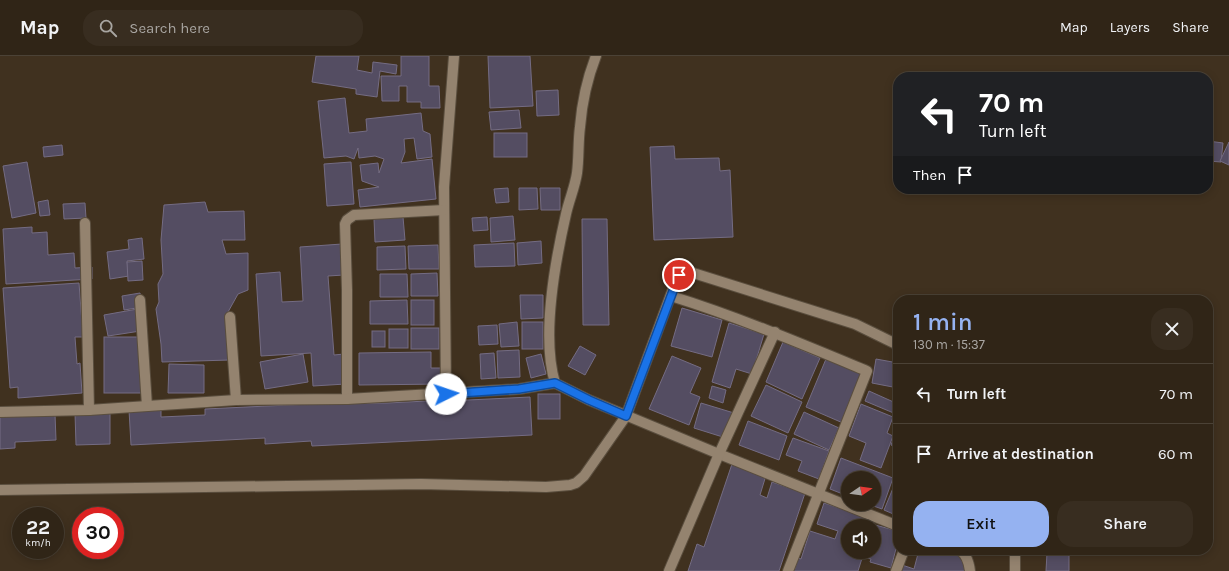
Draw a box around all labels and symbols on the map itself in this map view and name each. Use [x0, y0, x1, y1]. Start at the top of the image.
pin [662, 258, 696, 292]
position arrow [425, 373, 467, 415]
north arrow [841, 471, 881, 511]
speed limit sign: 30 [72, 507, 124, 559]

